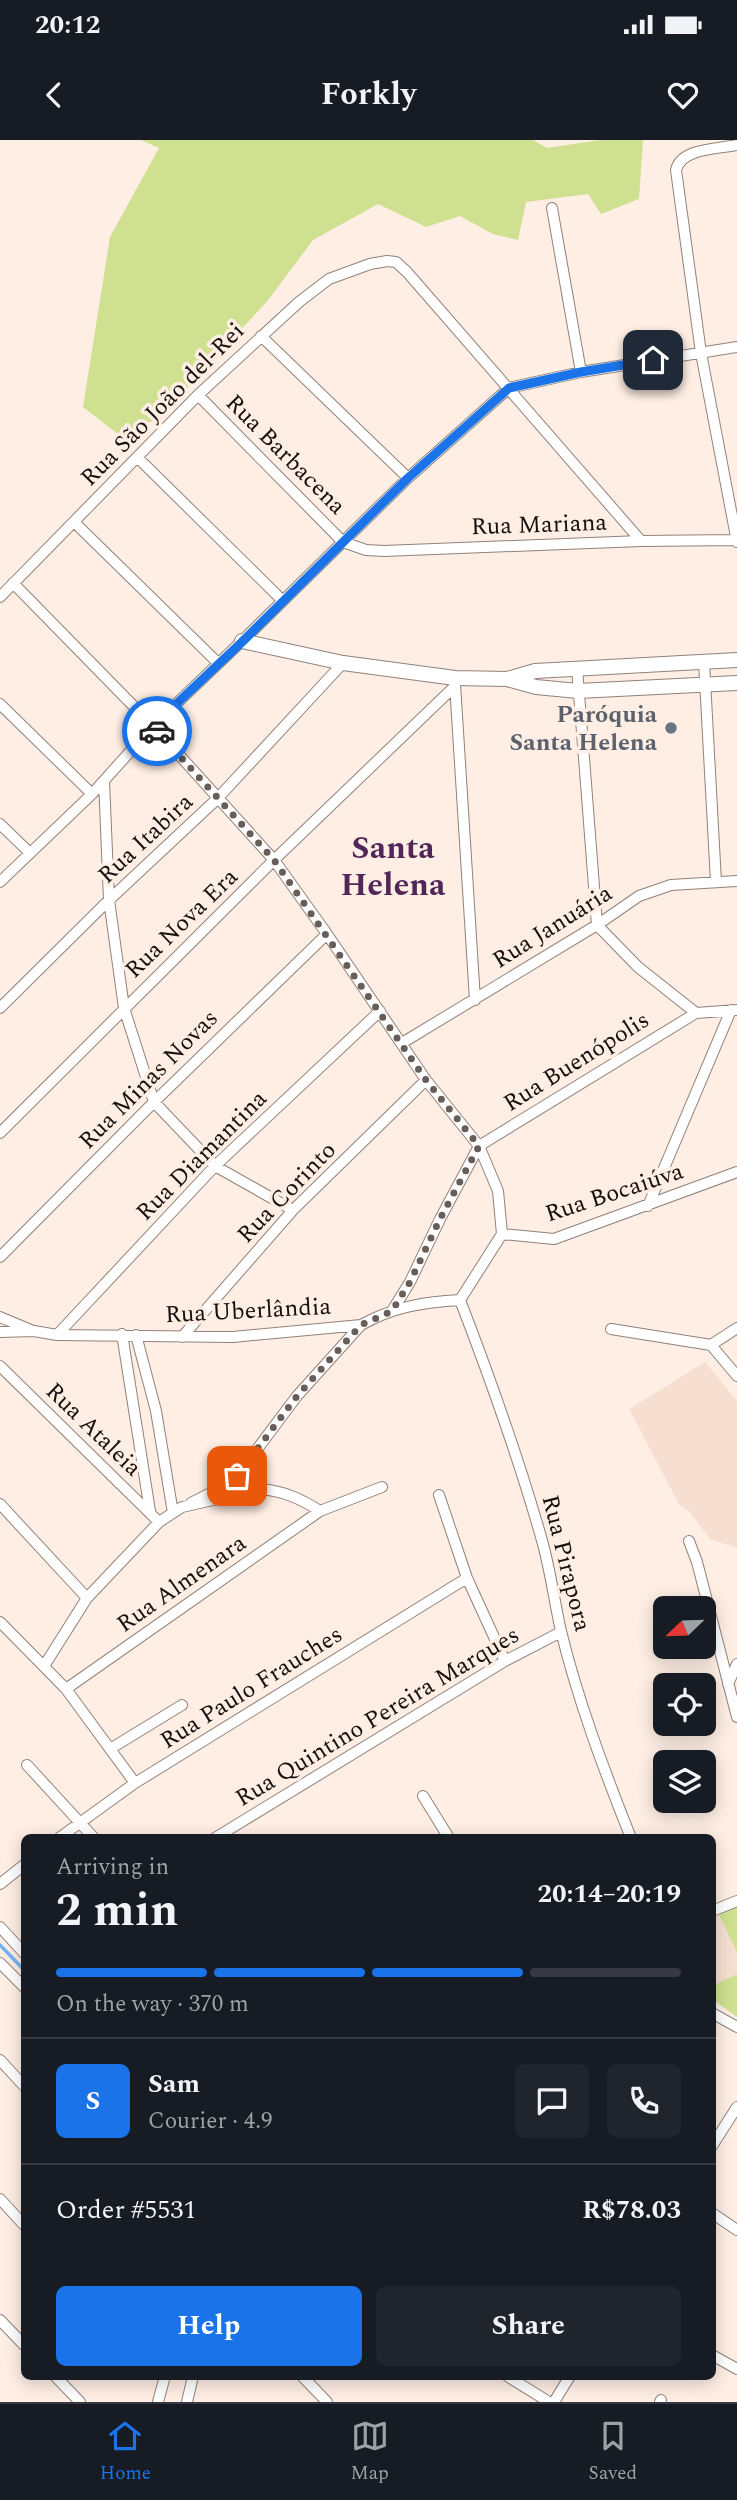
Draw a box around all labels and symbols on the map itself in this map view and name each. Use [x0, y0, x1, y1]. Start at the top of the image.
street label: Rua São João del-Rei [72, 314, 253, 495]
pin [623, 330, 683, 390]
street label: Rua Barbacena [217, 386, 354, 524]
street label: Rua Mariana [470, 505, 608, 545]
courier [122, 696, 192, 766]
place label: Paróquia Santa Helena [509, 697, 658, 761]
marker: Paróquia Santa Helena [663, 720, 679, 736]
street label: Rua Itabira [90, 785, 202, 892]
district label: Santa Helena [340, 824, 446, 910]
street label: Rua Nova Era [117, 860, 247, 987]
street label: Rua Januária [486, 876, 620, 978]
street label: Rua Minas Novas [70, 1001, 227, 1158]
street label: Rua Buenópolis [496, 1002, 657, 1121]
street label: Rua Diamantina [128, 1082, 276, 1230]
street label: Rua Corinto [229, 1133, 345, 1252]
street label: Rua Bocaiúva [540, 1154, 688, 1232]
street label: Rua Uberlândia [164, 1289, 332, 1333]
street label: Rua Ataleia [37, 1374, 150, 1485]
pin [207, 1446, 267, 1506]
street label: Rua Pirapora [532, 1491, 600, 1636]
street label: Rua Almenara [109, 1526, 254, 1642]
north arrow [653, 1596, 716, 1659]
street label: Rua Paulo Frauches [153, 1617, 350, 1759]
street label: Rua Quintino Pereira Marques [229, 1617, 527, 1816]

